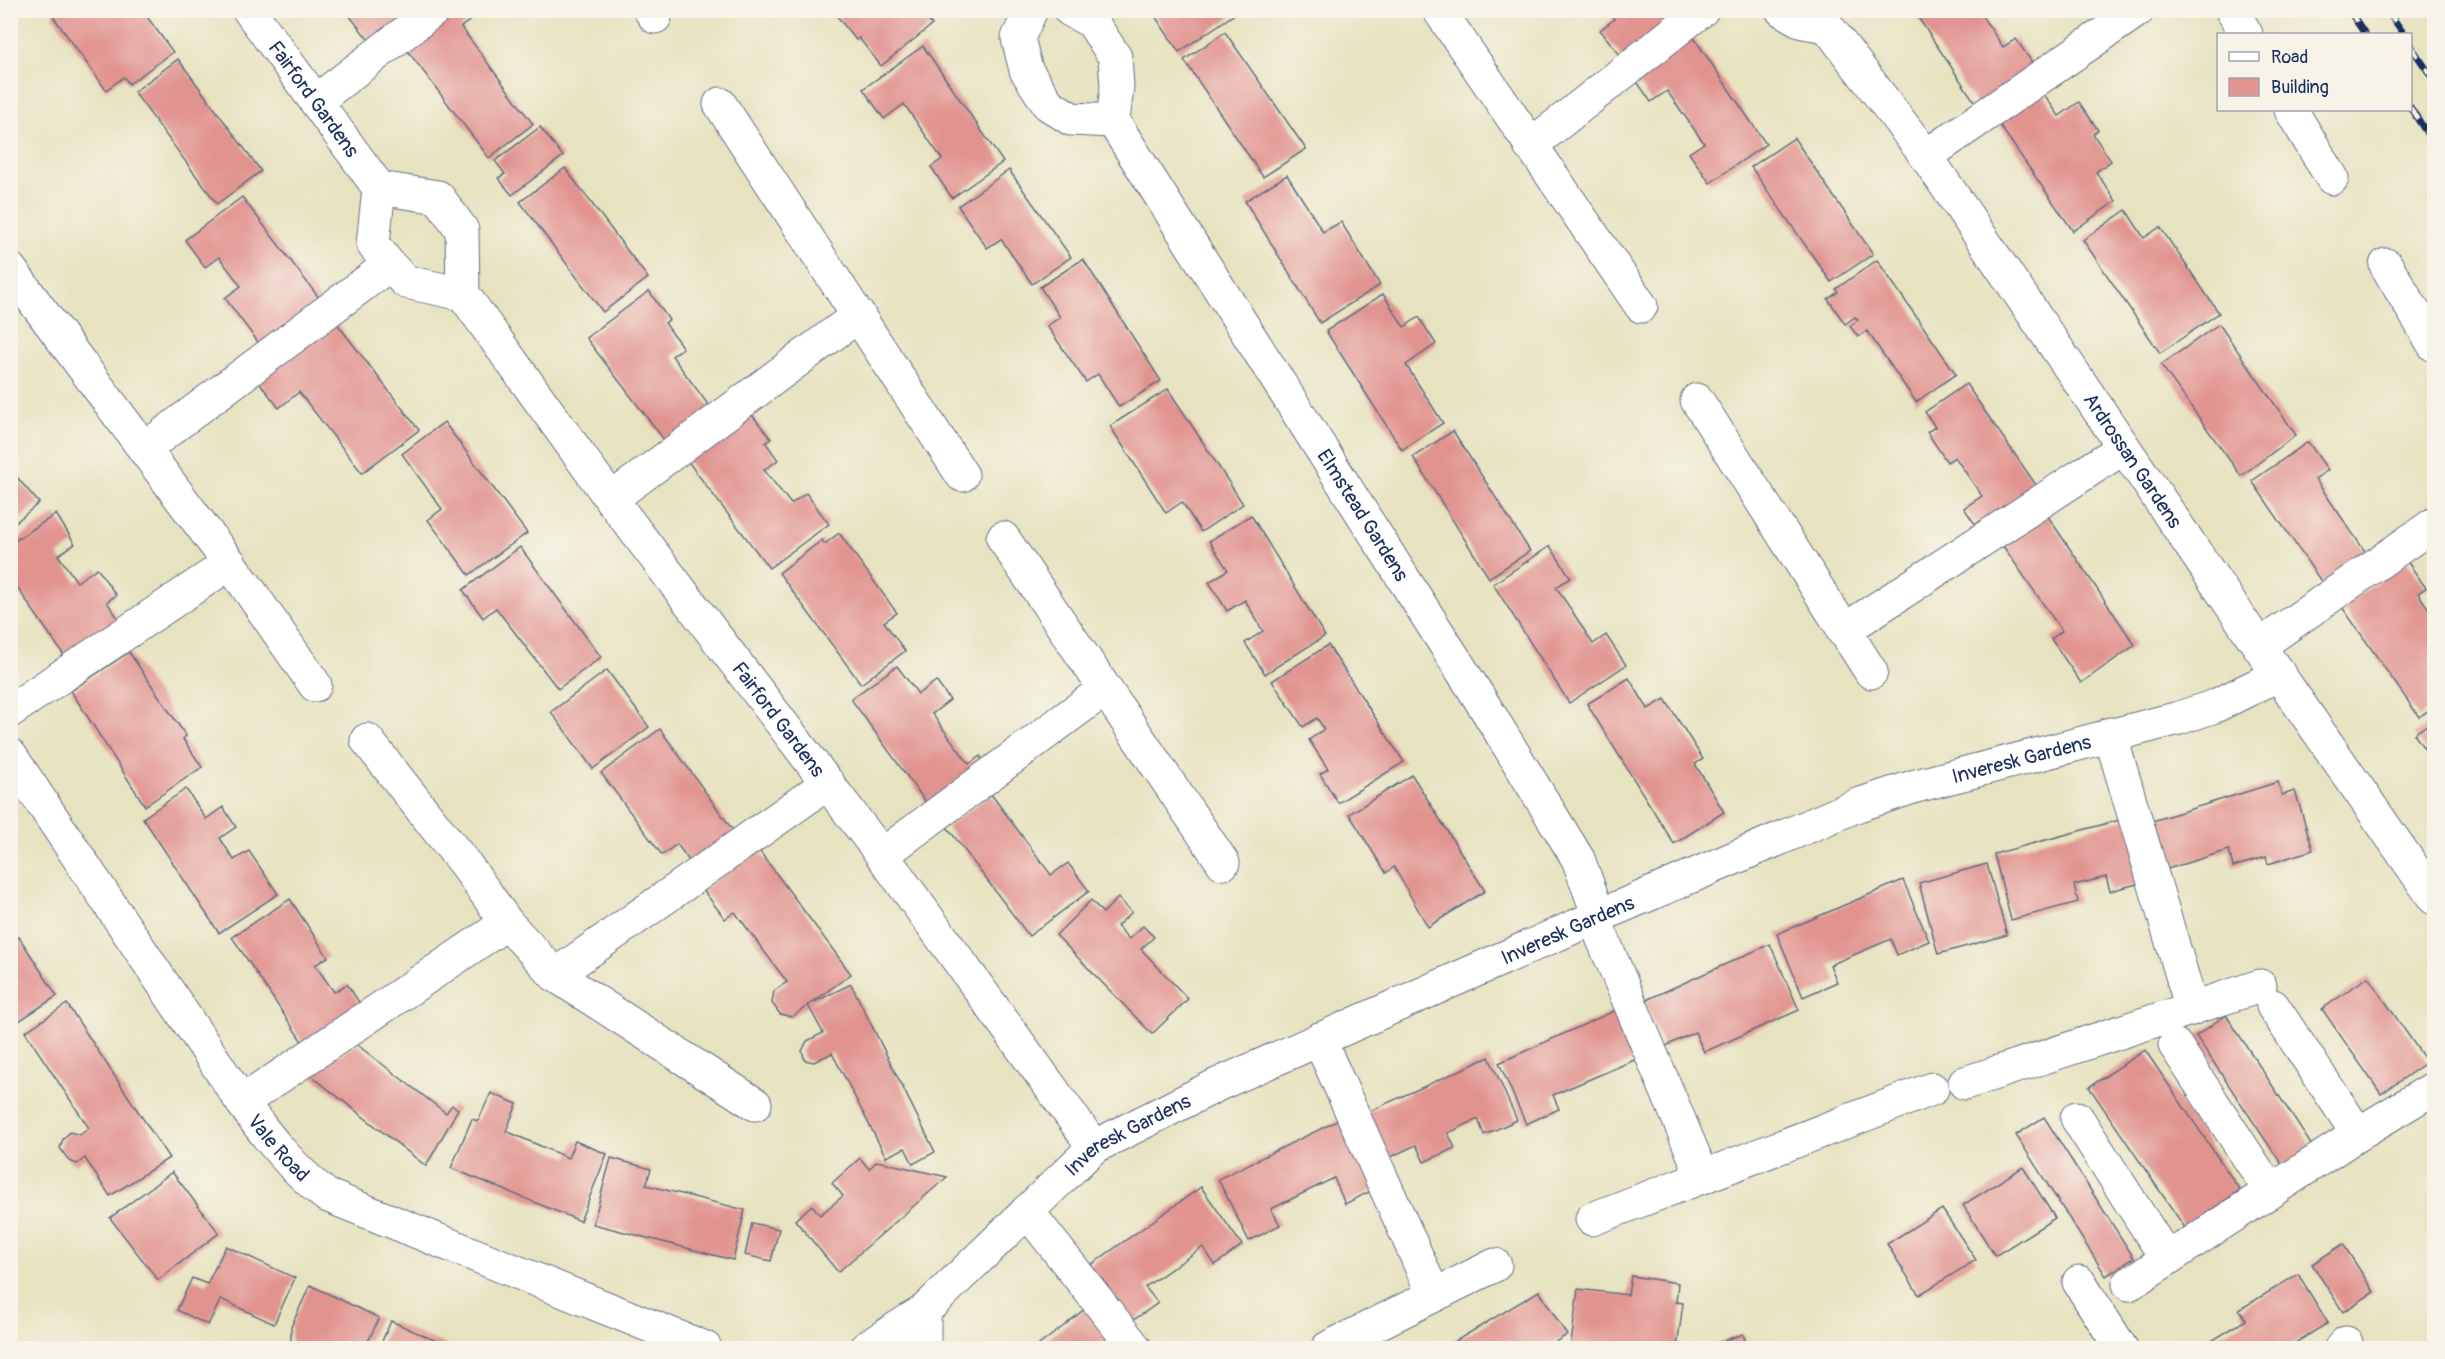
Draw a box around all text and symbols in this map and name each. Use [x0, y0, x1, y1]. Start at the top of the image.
legend [2217, 33, 2412, 111]
street label: Fairford Gardens [263, 36, 365, 162]
text: Road [2271, 46, 2308, 69]
text: Building [2271, 76, 2329, 99]
street label: Ardrossan Gardens [2078, 388, 2188, 533]
street label: Elmstead Gardens [1312, 444, 1414, 586]
street label: Fairford Gardens [727, 657, 830, 782]
street label: Inveresk Gardens [1949, 729, 2094, 789]
street label: Inveresk Gardens [1497, 890, 1638, 970]
street label: Inveresk Gardens [1059, 1088, 1195, 1181]
street label: Vale Road [242, 1109, 315, 1187]

